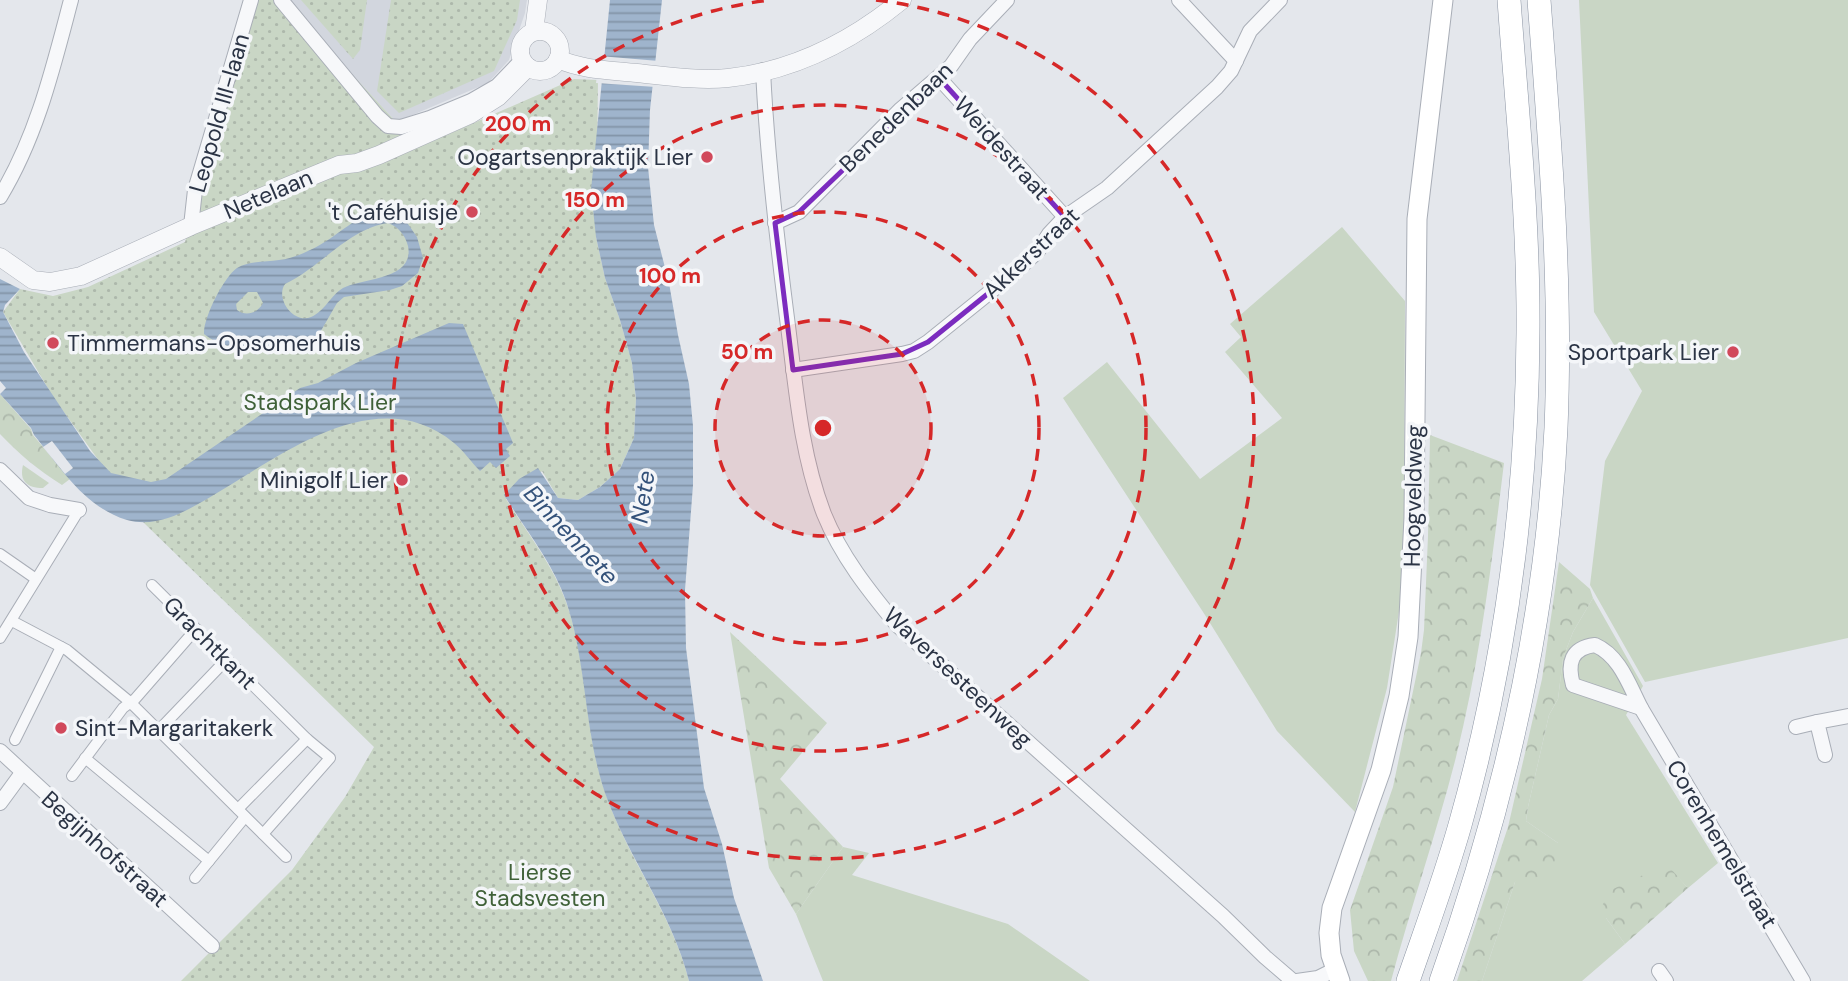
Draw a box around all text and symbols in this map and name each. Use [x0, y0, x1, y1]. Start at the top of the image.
street label: Leopold III-laan [182, 30, 256, 196]
street label: Benedenbaan [833, 55, 959, 179]
street label: Weidestraat [948, 90, 1056, 206]
text: 200 m [485, 110, 551, 138]
place label: Oogartsenpraktijk Lier [457, 142, 693, 172]
marker: Oogartsenpraktijk Lier [699, 149, 715, 165]
street label: Netelaan [219, 162, 317, 226]
text: 150 m [565, 186, 625, 214]
place label: 't Caféhuisje [328, 197, 458, 227]
street label: Akkerstraat [976, 201, 1086, 305]
marker: 't Caféhuisje [464, 204, 480, 220]
text: 100 m [639, 262, 701, 290]
place label: Timmermans-Opsomerhuis [67, 328, 361, 358]
marker: Timmermans-Opsomerhuis [45, 335, 61, 351]
place label: Sportpark Lier [1568, 337, 1719, 367]
text: 50 m [721, 338, 773, 366]
marker: Sportpark Lier [1725, 344, 1741, 360]
park label: Stadspark Lier [243, 387, 397, 417]
centre of rings [811, 416, 835, 440]
street label: Hoogveldweg [1397, 424, 1429, 567]
place label: Minigolf Lier [260, 465, 388, 495]
water label: Nete [623, 469, 662, 525]
marker: Minigolf Lier [394, 472, 410, 488]
water label: Binnennete [517, 478, 625, 591]
street label: Grachtkant [157, 590, 263, 696]
street label: Waversesteenweg [877, 600, 1039, 754]
place label: Sint-Margaritakerk [75, 713, 274, 743]
marker: Sint-Margaritakerk [53, 720, 69, 736]
street label: Corenhemelstraat [1660, 754, 1784, 934]
street label: Begijnhofstraat [35, 784, 175, 914]
park label: Lierse Stadsvesten [475, 857, 605, 913]

